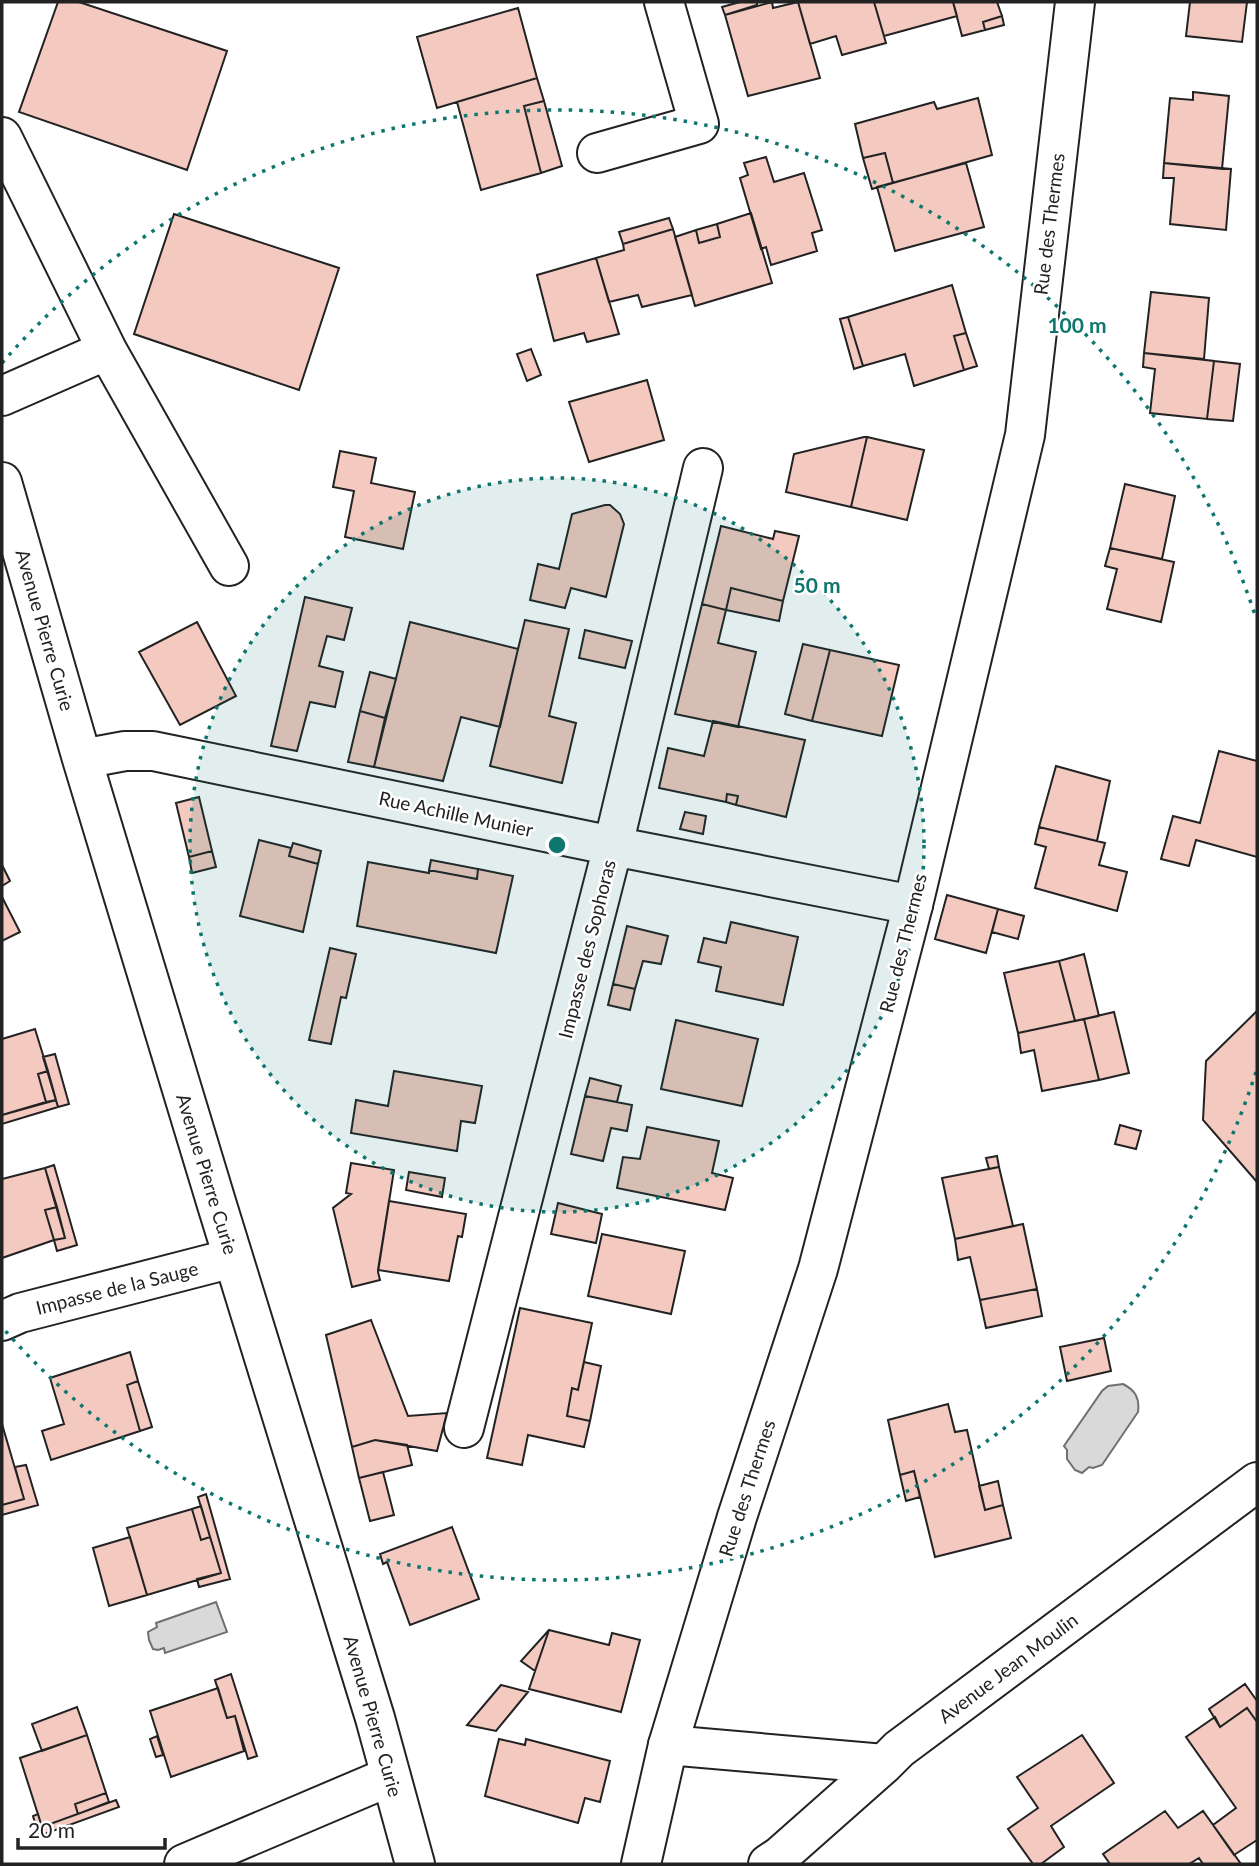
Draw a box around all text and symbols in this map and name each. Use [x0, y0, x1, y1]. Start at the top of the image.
street label: Rue des Thermes [1028, 152, 1069, 296]
text: 100 m [1047, 312, 1107, 337]
street label: Avenue Pierre Curie [11, 547, 80, 713]
text: 50 m [793, 572, 841, 597]
street label: Rue Achille Munier [377, 786, 535, 841]
centre of rings [545, 833, 569, 857]
street label: Impasse des Sophoras [553, 857, 620, 1041]
street label: Rue des Thermes [874, 871, 931, 1015]
street label: Avenue Pierre Curie [172, 1091, 243, 1257]
street label: Impasse de la Sauge [33, 1256, 200, 1319]
street label: Rue des Thermes [714, 1416, 780, 1559]
street label: Avenue Jean Moulin [934, 1608, 1082, 1727]
street label: Avenue Pierre Curie [339, 1633, 408, 1799]
scale bar [18, 1806, 164, 1850]
text: 20 m [28, 1817, 75, 1842]

